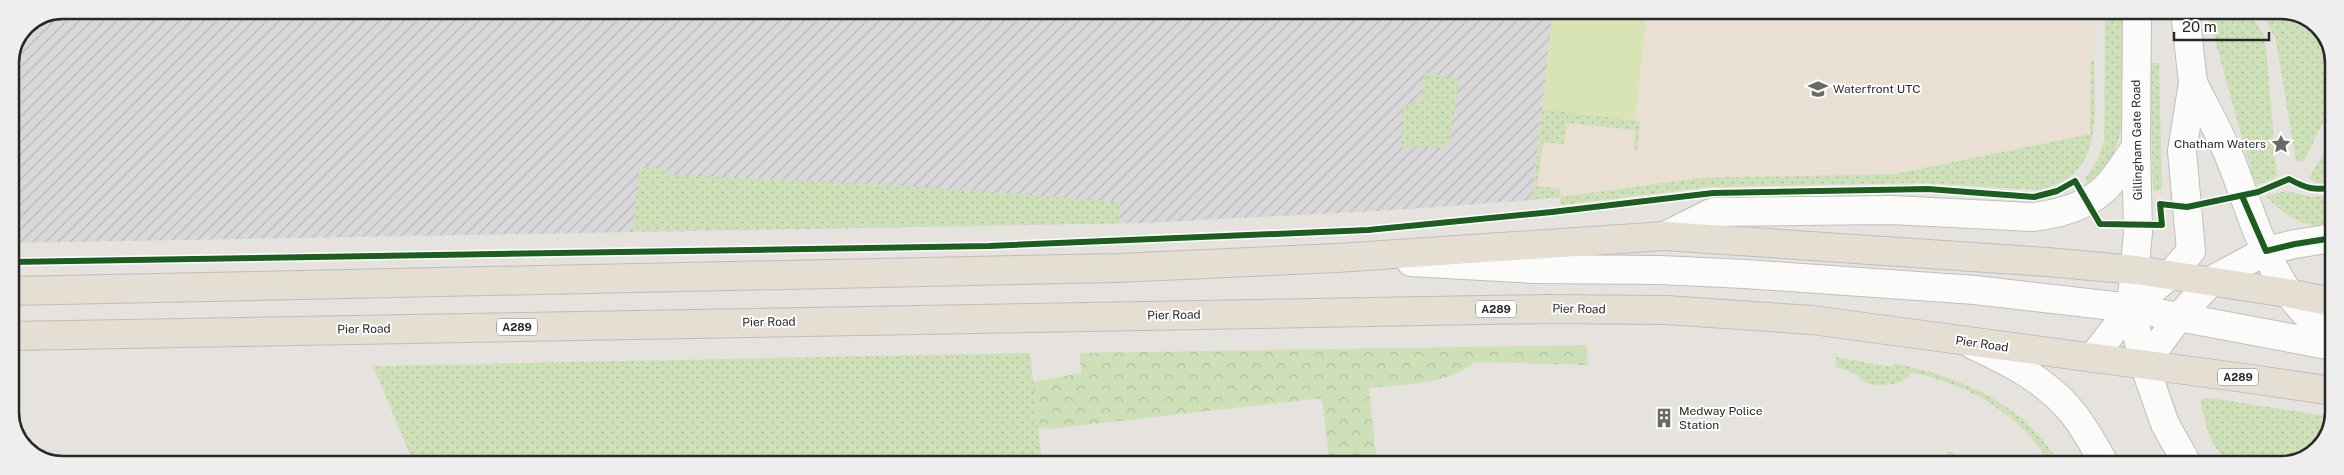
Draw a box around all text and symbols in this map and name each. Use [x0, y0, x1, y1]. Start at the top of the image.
scale bar [2174, 10, 2269, 42]
text: 20 m [2182, 18, 2217, 35]
school or university icon: Waterfront UTC [1807, 78, 1829, 100]
street label: Gillingham Gate Road [2129, 79, 2145, 201]
place label: Waterfront UTC [1833, 82, 1921, 96]
place icon: Chatham Waters [2270, 133, 2292, 155]
place label: Chatham Waters [2174, 137, 2266, 151]
road number: A289 [1476, 300, 1516, 318]
street label: Pier Road [1552, 302, 1606, 316]
street label: Pier Road [1147, 308, 1201, 322]
street label: Pier Road [742, 315, 796, 329]
road number: A289 [497, 318, 537, 336]
street label: Pier Road [337, 322, 391, 336]
street label: Pier Road [1955, 333, 2009, 355]
road number: A289 [2218, 368, 2258, 386]
place label: Medway Police Station [1679, 404, 1763, 432]
building icon: Medway Police Station [1653, 407, 1675, 429]

